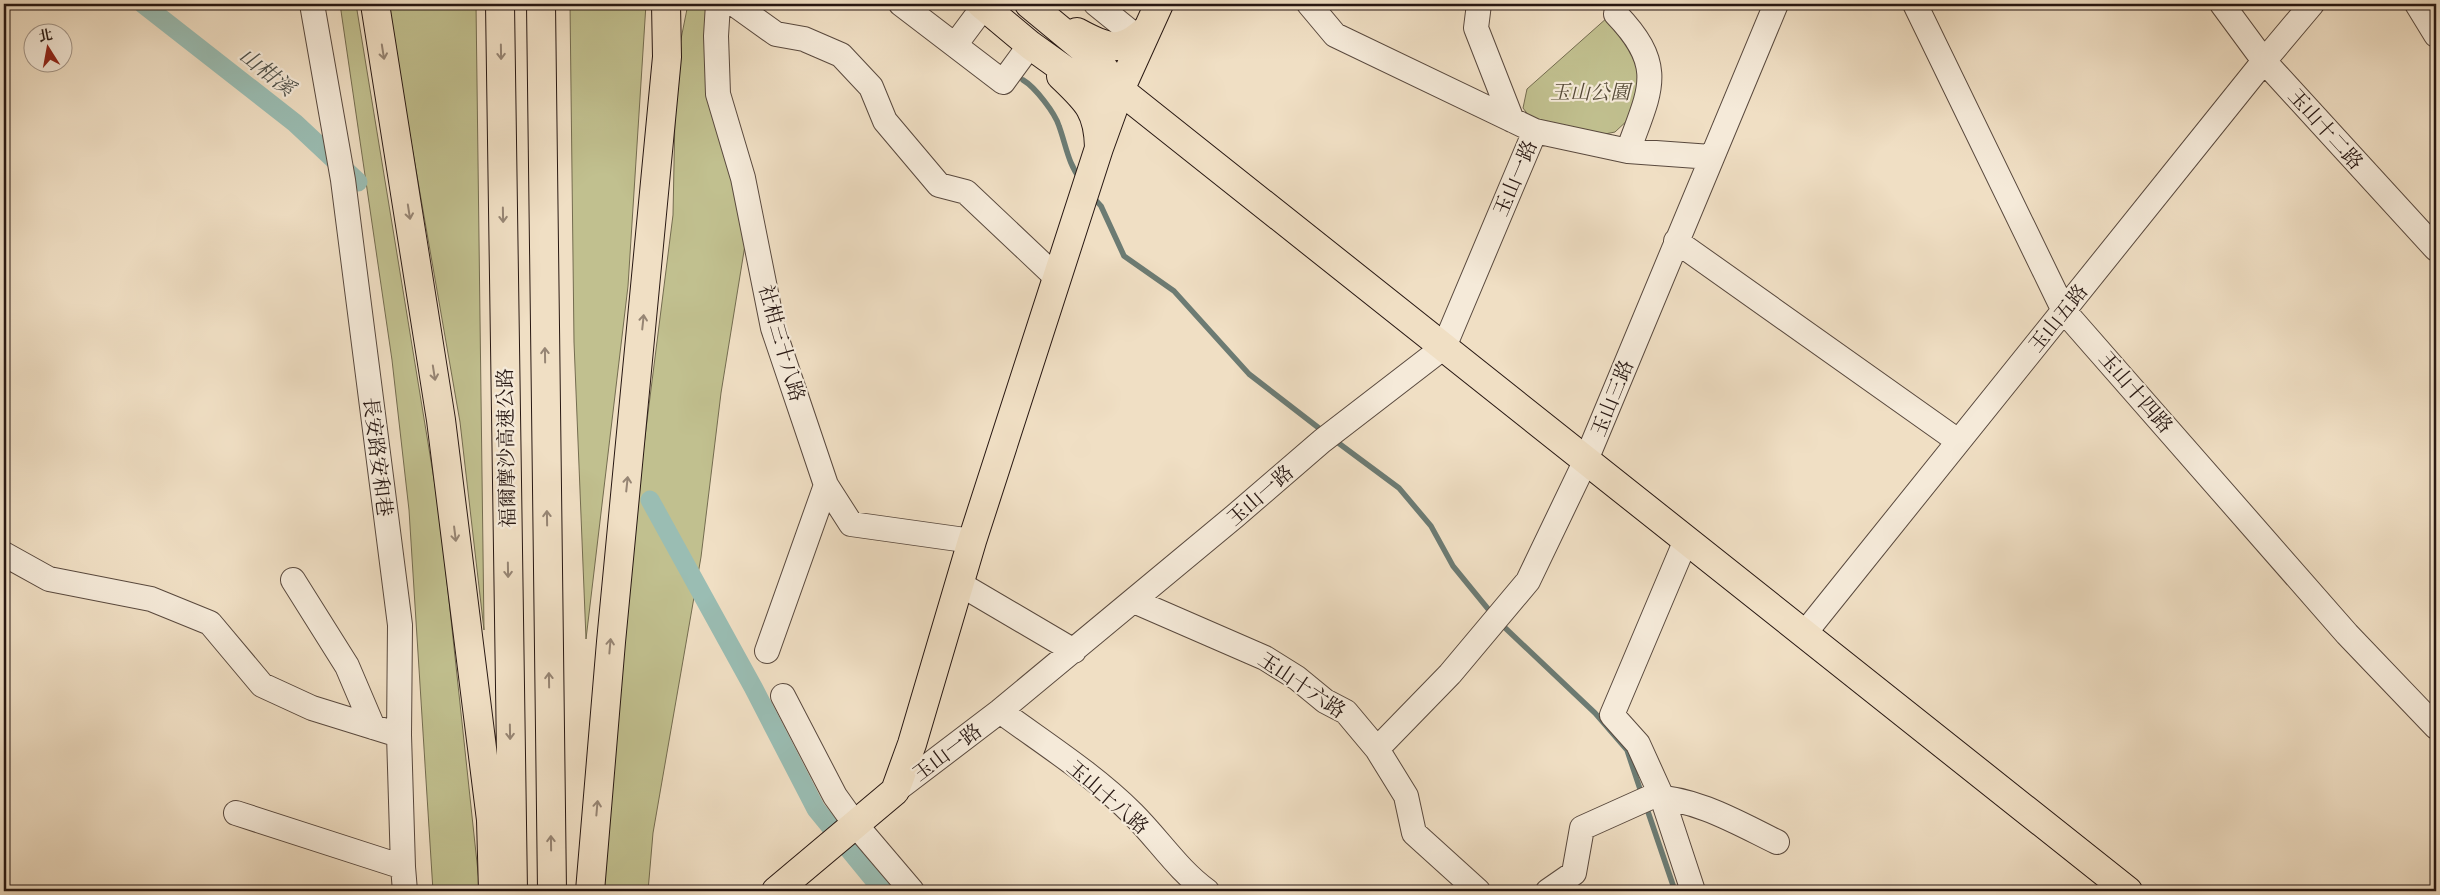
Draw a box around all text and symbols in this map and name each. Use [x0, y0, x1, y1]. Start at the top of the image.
north arrow [22, 22, 72, 72]
text: 北 [37, 25, 54, 46]
water label: 山柑溪 [234, 42, 302, 104]
one-way arrow [379, 43, 389, 59]
one-way arrow [496, 44, 506, 60]
park label: 玉山公園 [1550, 79, 1633, 106]
street label: 玉山十二路 [2282, 83, 2369, 176]
street label: 玉山一路 [1487, 136, 1544, 220]
one-way arrow [404, 204, 414, 220]
one-way arrow [498, 206, 508, 223]
street label: 玉山五路 [2023, 279, 2094, 358]
street label: 社柑三十八路 [752, 282, 811, 405]
one-way arrow [638, 315, 648, 331]
street label: 玉山十四路 [2093, 346, 2179, 439]
one-way arrow [541, 347, 550, 363]
street label: 玉山三路 [1585, 356, 1640, 440]
one-way arrow [429, 365, 439, 381]
street label: 福爾摩沙高速公路 [492, 368, 521, 528]
street label: 長安路安和巷 [357, 396, 398, 518]
street label: 玉山一路 [1221, 459, 1299, 532]
one-way arrow [622, 476, 631, 492]
one-way arrow [542, 510, 552, 526]
one-way arrow [451, 526, 461, 542]
one-way arrow [503, 562, 513, 578]
one-way arrow [606, 638, 615, 654]
street label: 玉山十六路 [1253, 646, 1351, 725]
one-way arrow [544, 672, 554, 688]
street label: 玉山一路 [907, 718, 987, 787]
one-way arrow [505, 724, 515, 740]
street label: 玉山十八路 [1061, 754, 1154, 840]
one-way arrow [592, 800, 601, 816]
one-way arrow [546, 835, 556, 851]

